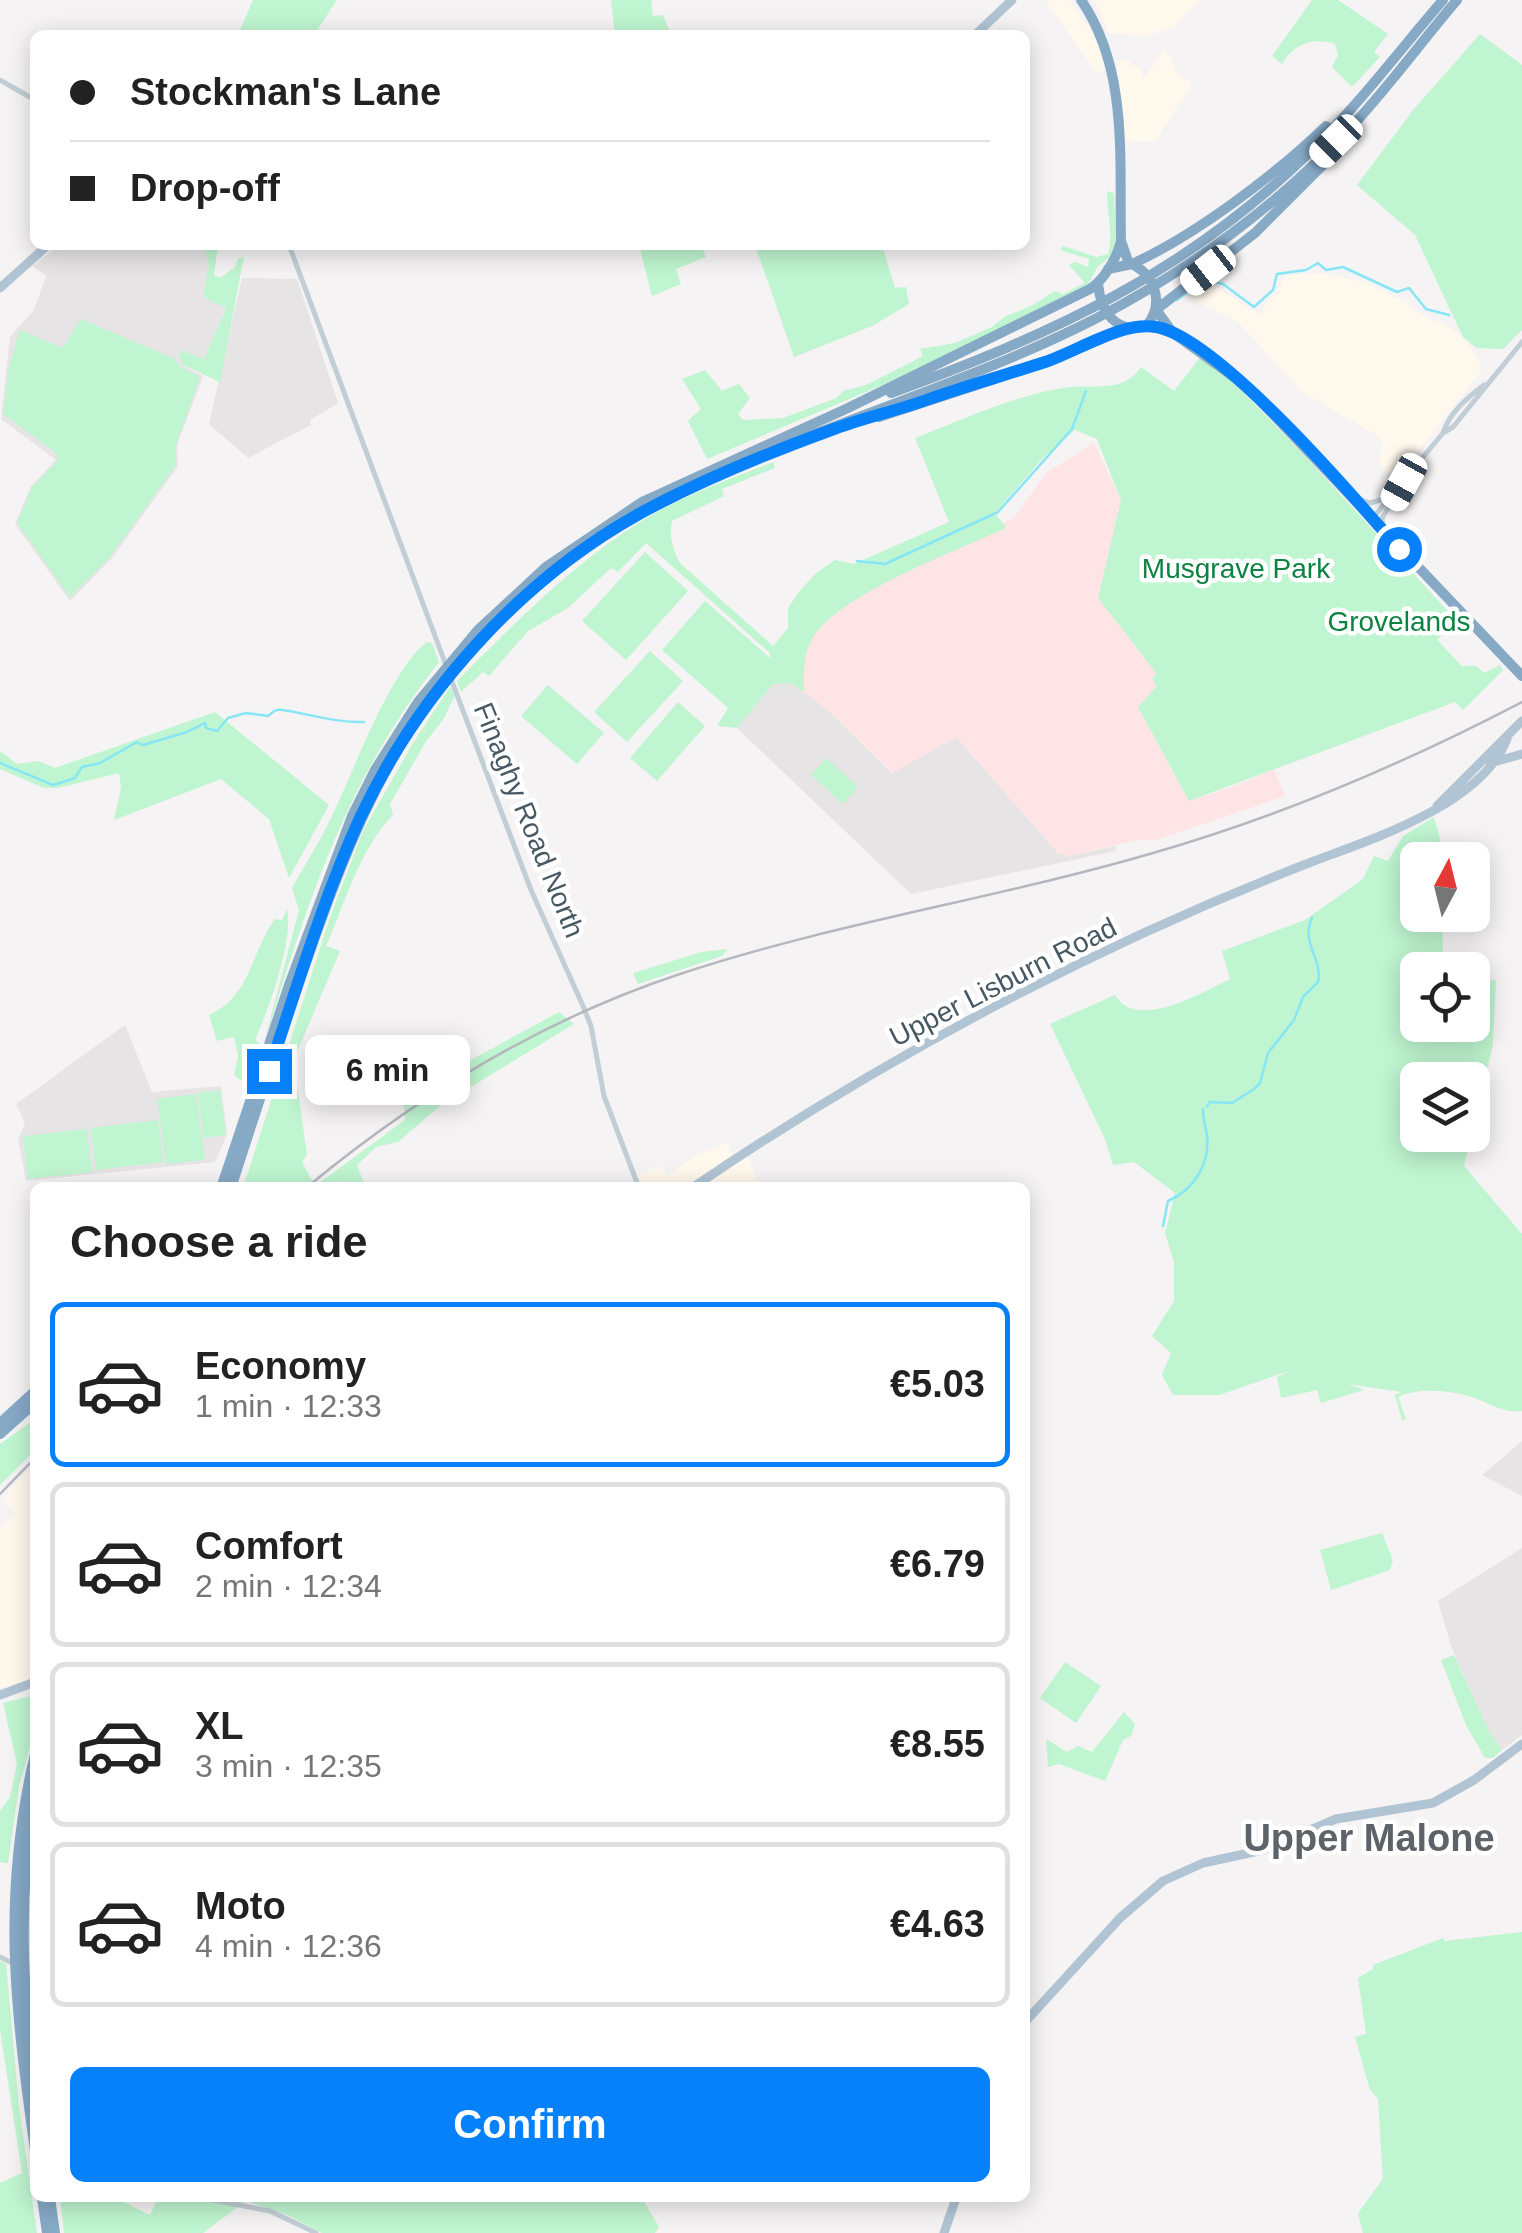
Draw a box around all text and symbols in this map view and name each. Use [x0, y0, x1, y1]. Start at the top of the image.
text: Stockman's Lane [130, 71, 441, 113]
car [1304, 109, 1368, 173]
text: Drop-off [130, 167, 280, 209]
car [1175, 240, 1241, 300]
car [1376, 448, 1432, 516]
route start [1377, 527, 1422, 572]
park label: Musgrave Park [1142, 553, 1331, 584]
park label: Grovelands [1327, 606, 1471, 637]
street label: Finaghy Road North [468, 698, 590, 942]
north arrow [1400, 842, 1490, 932]
map controls [1400, 842, 1490, 1152]
street label: Upper Lisburn Road [884, 911, 1122, 1053]
button: locate [1400, 952, 1490, 1042]
callout: 6 min [304, 1036, 469, 1106]
route end [247, 1049, 292, 1094]
text: 6 min [346, 1052, 429, 1088]
button: layers [1400, 1062, 1490, 1152]
text: Choose a ride [70, 1216, 368, 1267]
icon: car [75, 1340, 165, 1430]
text: Economy [195, 1345, 366, 1387]
text: €5.03 [890, 1363, 985, 1405]
text: 1 min · 12:33 [195, 1388, 382, 1424]
icon: car [75, 1520, 165, 1610]
text: Comfort [195, 1525, 343, 1567]
text: €6.79 [890, 1543, 985, 1585]
text: 2 min · 12:34 [195, 1568, 382, 1604]
icon: car [75, 1700, 165, 1790]
text: XL [195, 1705, 244, 1747]
text: €8.55 [890, 1723, 985, 1765]
text: 3 min · 12:35 [195, 1748, 382, 1784]
district label: Upper Malone [1243, 1817, 1495, 1859]
icon: car [75, 1880, 165, 1970]
text: Moto [195, 1885, 286, 1927]
text: €4.63 [890, 1903, 985, 1945]
text: 4 min · 12:36 [195, 1928, 382, 1964]
button: Confirm [70, 2067, 990, 2182]

